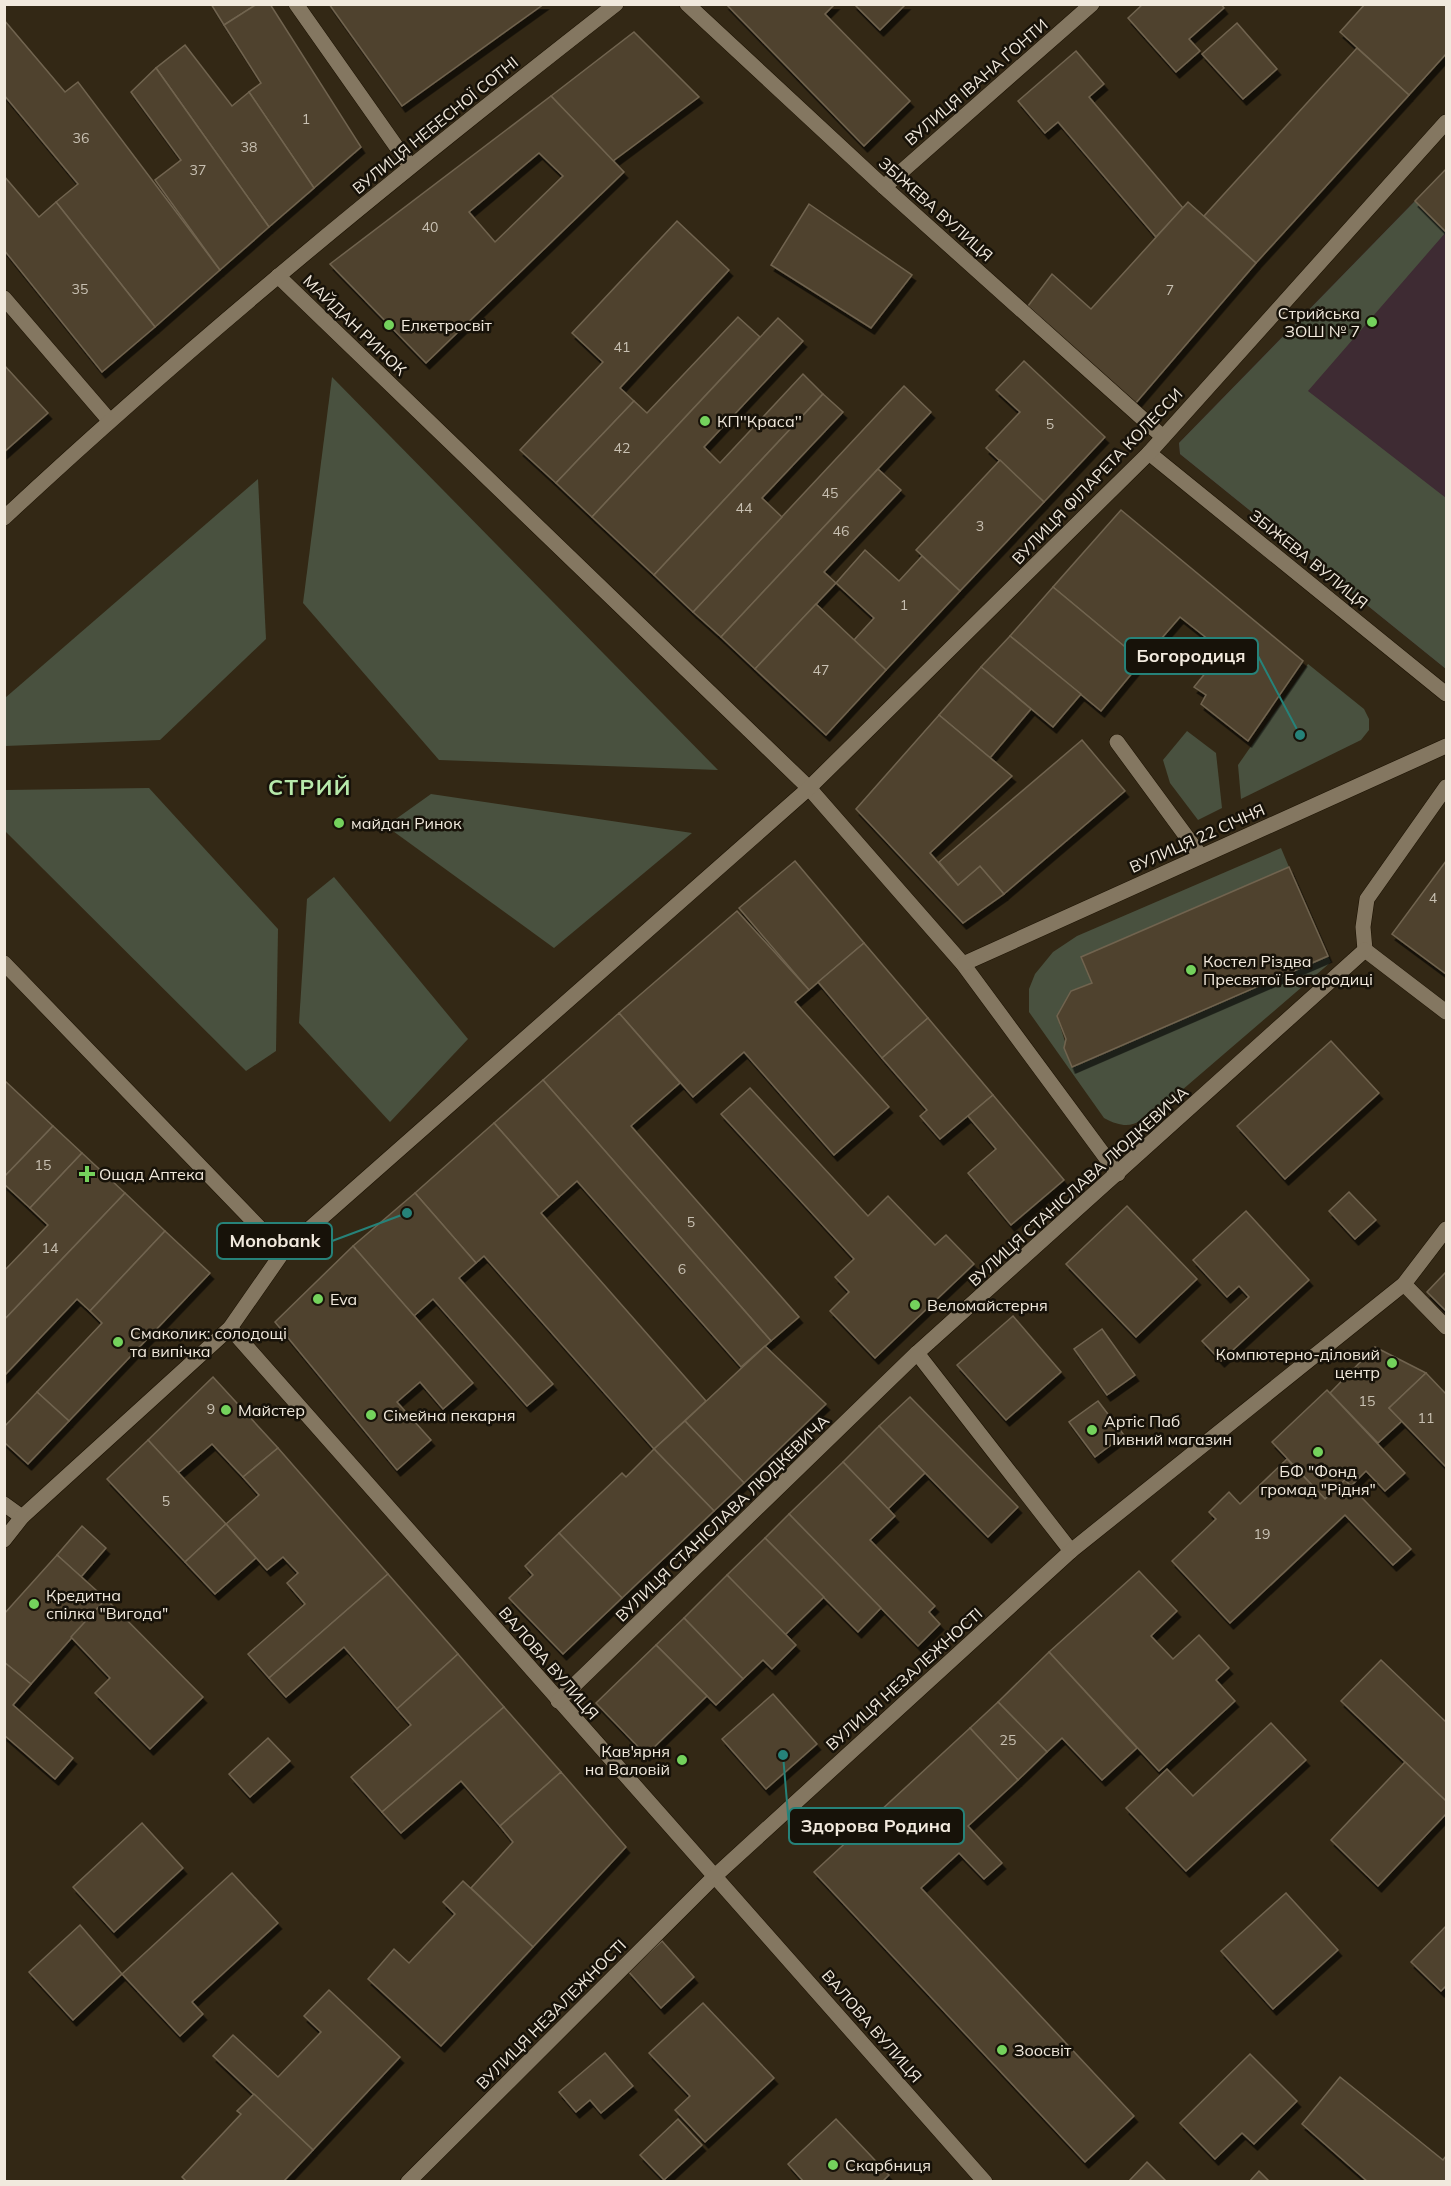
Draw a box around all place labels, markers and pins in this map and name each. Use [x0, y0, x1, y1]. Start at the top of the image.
place label: Стрийська ЗОШ № 7 [1278, 303, 1360, 341]
place label: Елкетросвіт [401, 315, 493, 335]
marker: Стрийська ЗОШ № 7 [1365, 315, 1379, 329]
marker: Елкетросвіт [382, 318, 396, 332]
place label: КП''Краса'' [717, 411, 802, 431]
marker: КП''Краса'' [698, 414, 712, 428]
callout: Богородиця [1125, 638, 1258, 674]
place label: майдан Ринок [351, 813, 462, 833]
marker: майдан Ринок [332, 816, 346, 830]
place label: Костел Різдва Пресвятої Богородиці [1203, 951, 1373, 989]
marker: Костел Різдва Пресвятої Богородиці [1184, 963, 1198, 977]
place label: Ощад Аптека [99, 1164, 204, 1184]
marker: Ощад Аптека [80, 1167, 94, 1181]
callout: Monobank [217, 1223, 332, 1259]
place label: Eva [330, 1289, 357, 1309]
marker: Eva [311, 1292, 325, 1306]
place label: Веломайстерня [927, 1295, 1048, 1315]
marker: Веломайстерня [908, 1298, 922, 1312]
place label: Смаколик: солодощі та випічка [130, 1323, 287, 1361]
marker: Смаколик: солодощі та випічка [111, 1335, 125, 1349]
place label: Компютерно-діловий центр [1216, 1344, 1380, 1382]
marker: Компютерно-діловий центр [1385, 1356, 1399, 1370]
place label: Майстер [238, 1400, 305, 1420]
marker: Майстер [219, 1403, 233, 1417]
place label: Сімейна пекарня [383, 1405, 515, 1425]
marker: Сімейна пекарня [364, 1408, 378, 1422]
place label: Артіс Паб Пивний магазин [1104, 1411, 1232, 1449]
marker: Артіс Паб Пивний магазин [1085, 1423, 1099, 1437]
marker: БФ "Фонд громад "Рідня" [1311, 1445, 1325, 1459]
place label: БФ "Фонд громад "Рідня" [1260, 1461, 1376, 1499]
place label: Кредитна спілка "Вигода" [46, 1585, 168, 1623]
marker: Кредитна спілка "Вигода" [27, 1597, 41, 1611]
place label: Кав'ярня на Валовій [585, 1741, 670, 1779]
marker: Кав'ярня на Валовій [675, 1753, 689, 1767]
callout: Здорова Родина [789, 1808, 964, 1844]
place label: Зоосвіт [1014, 2040, 1072, 2060]
marker: Зоосвіт [995, 2043, 1009, 2057]
place label: Скарбниця [845, 2155, 931, 2175]
marker: Скарбниця [826, 2158, 840, 2172]

